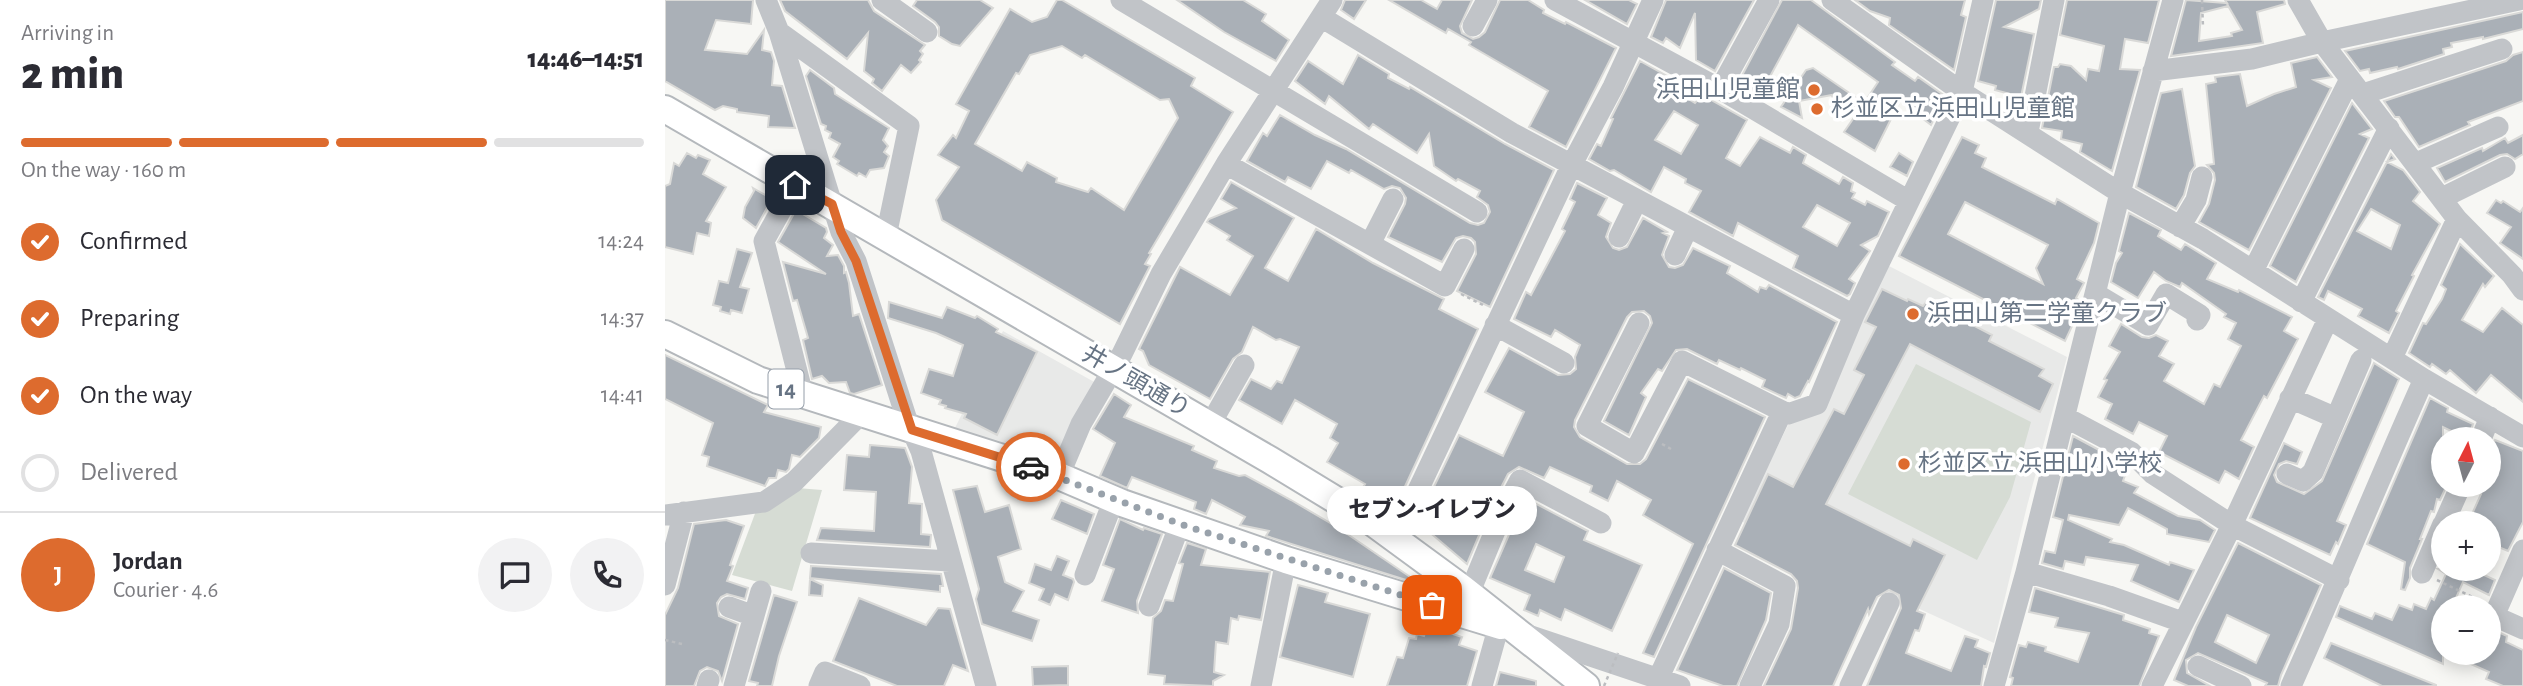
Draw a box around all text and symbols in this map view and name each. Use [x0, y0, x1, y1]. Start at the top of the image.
text: Arriving in [21, 22, 114, 45]
text: 14:46–14:51 [527, 46, 644, 72]
text: 2 min [21, 51, 124, 97]
place label: 浜田山児童館 [1656, 76, 1800, 102]
marker: 浜田山児童館 [1806, 82, 1822, 98]
place label: 杉並区立 浜田山児童館 [1831, 95, 2075, 121]
marker: 杉並区立 浜田山児童館 [1809, 101, 1825, 117]
pin [765, 155, 825, 215]
text: On the way · 160 m [21, 159, 186, 182]
icon: home [776, 166, 814, 204]
icon: check [21, 223, 59, 261]
text: Confirmed [80, 228, 188, 254]
text: 14:24 [598, 230, 644, 253]
icon: check [21, 300, 59, 338]
place label: 浜田山第二学童クラブ [1927, 300, 2167, 326]
text: Preparing [80, 305, 179, 331]
marker: 浜田山第二学童クラブ [1905, 306, 1921, 322]
text: 14:37 [601, 307, 644, 330]
street label: 井ノ頭通り [1078, 341, 1194, 422]
road number: 14 [769, 370, 803, 408]
icon: check [21, 377, 59, 415]
text: On the way [80, 382, 192, 408]
text: 14:41 [601, 384, 644, 407]
north arrow [2431, 427, 2501, 497]
map controls [2431, 427, 2501, 665]
courier [996, 432, 1066, 502]
icon: car [1012, 448, 1050, 486]
place label: 杉並区立 浜田山小学校 [1918, 450, 2162, 476]
marker: 杉並区立 浜田山小学校 [1896, 456, 1912, 472]
text: Delivered [80, 459, 178, 485]
callout: セブン-イレブン [1327, 486, 1537, 535]
text: セブン-イレブン [1348, 499, 1516, 522]
button: + [2431, 511, 2501, 581]
button: chat [478, 538, 552, 612]
button: phone [570, 538, 644, 612]
text: Jordan [113, 548, 183, 574]
text: J [54, 562, 62, 588]
pin [1402, 575, 1462, 635]
text: Courier · 4.6 [113, 579, 218, 602]
icon: bag [1413, 586, 1451, 624]
button: − [2431, 595, 2501, 665]

